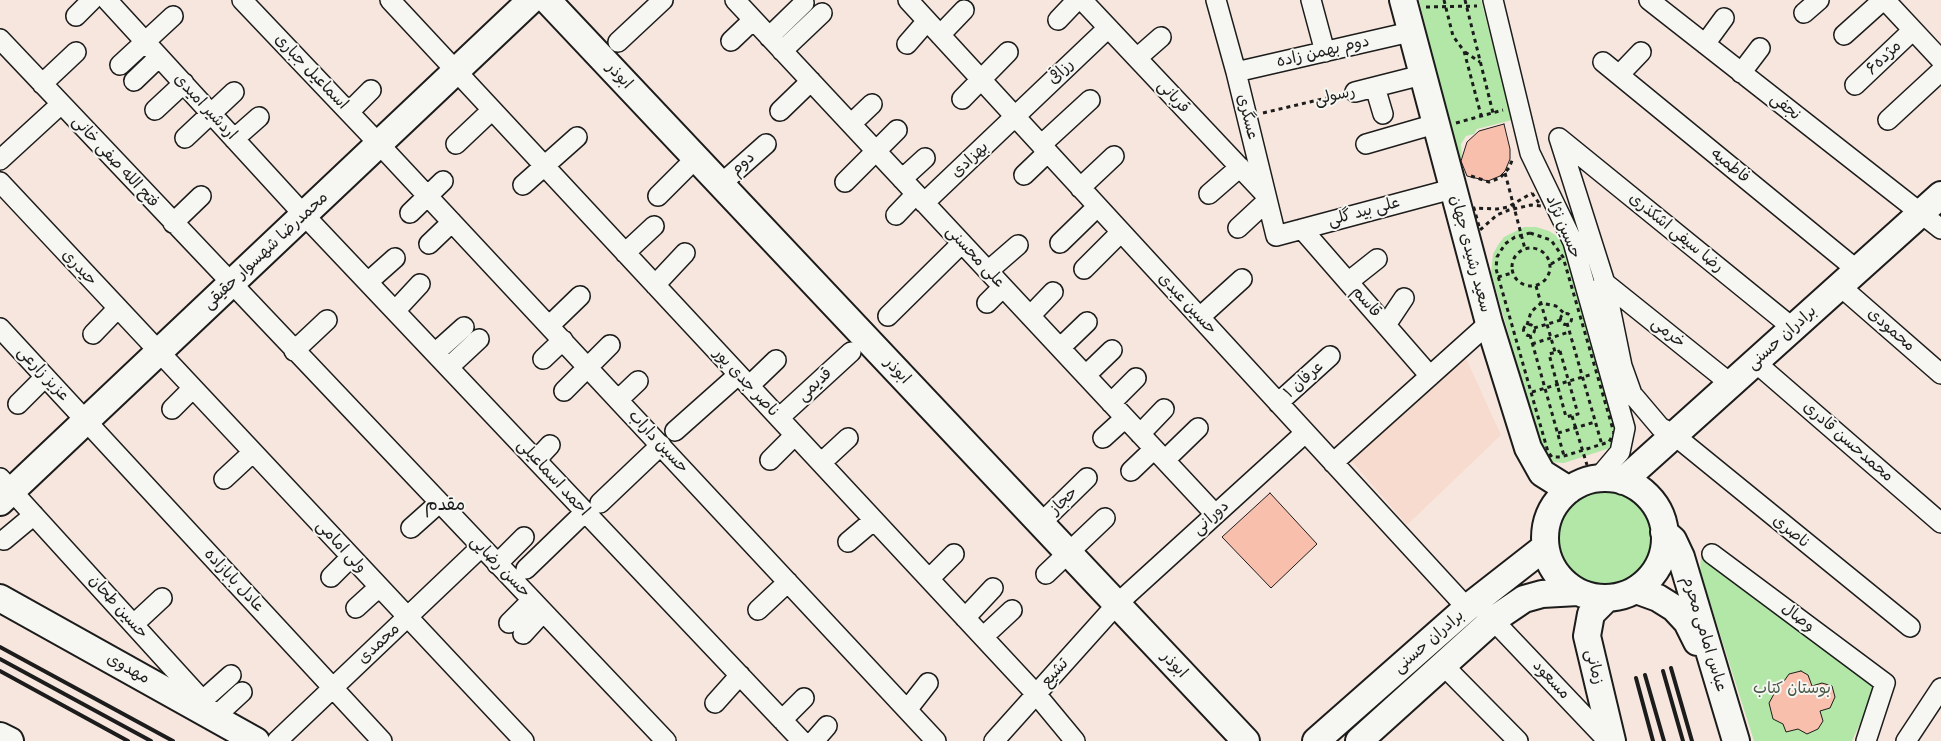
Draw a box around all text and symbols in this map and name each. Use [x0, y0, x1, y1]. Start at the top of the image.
street label: اسماعیل جباری [270, 30, 352, 114]
street label: دوم بهمن زاده [1275, 32, 1371, 72]
street label: مژده۶ [1862, 37, 1906, 79]
street label: رزاقی [1044, 55, 1078, 89]
street label: ابوذر [602, 59, 636, 93]
street label: اردشیر امیدی [169, 70, 241, 144]
street label: قربانی [1153, 76, 1193, 118]
street label: رسولی [1313, 82, 1357, 110]
street label: نجفی [1766, 89, 1804, 125]
street label: عسگری [1232, 92, 1262, 142]
street label: فتح الله صفی خانی [68, 112, 162, 212]
street label: بهزادی [947, 138, 993, 182]
street label: فاطمیه [1707, 144, 1753, 188]
street label: دوم [727, 148, 759, 180]
street label: محمدرضا شهسوار حقیقی [200, 188, 332, 314]
street label: رضا سیفی اشکذری [1625, 189, 1727, 277]
street label: علی بید گلی [1326, 193, 1402, 231]
street label: سعید رشیدی جهان [1445, 193, 1495, 315]
street label: حسین نژاد [1541, 193, 1585, 261]
street label: علی محسنی [941, 222, 1009, 292]
street label: حیدری [57, 246, 101, 290]
street label: حسین عبدی [1154, 269, 1220, 339]
street label: قاسم [1347, 282, 1385, 322]
street label: برادران حسنی [1743, 302, 1821, 374]
street label: محمودی [1863, 304, 1919, 356]
street label: خرمی [1647, 314, 1689, 352]
street label: عزیز زارعی [13, 343, 73, 405]
street label: ناصر جدی پور [709, 344, 783, 422]
street label: ابوذر [880, 354, 914, 388]
street label: عرفان ۱ [1280, 357, 1328, 403]
street label: قدیمی [794, 364, 836, 406]
street label: محمدحسن قادری [1799, 398, 1897, 486]
street label: حسین داراب [624, 406, 692, 478]
street label: احمد اسماعیلی [513, 436, 593, 520]
street label: حجاز [1046, 483, 1082, 519]
district label: مقدم [425, 494, 465, 516]
street label: دورانی [1189, 497, 1233, 539]
street label: ناصری [1769, 511, 1813, 553]
street label: ولی امامی [312, 517, 370, 577]
street label: حسن رضایی [466, 532, 534, 602]
street label: عادل بابازاده [200, 545, 268, 617]
street label: حسین طحان [84, 571, 152, 643]
street label: عباس امامی محرم [1677, 574, 1731, 694]
street label: وصال [1777, 599, 1819, 637]
street label: برادران حسنی [1390, 606, 1468, 678]
street label: محمدی [354, 620, 404, 668]
street label: زمانی [1580, 647, 1608, 687]
street label: ابوذر [1157, 648, 1191, 682]
street label: مهدوی [103, 649, 153, 689]
street label: تشیع [1037, 655, 1073, 691]
street label: مسعود [1528, 657, 1574, 703]
park label: بوستان کتاب [1753, 679, 1831, 699]

